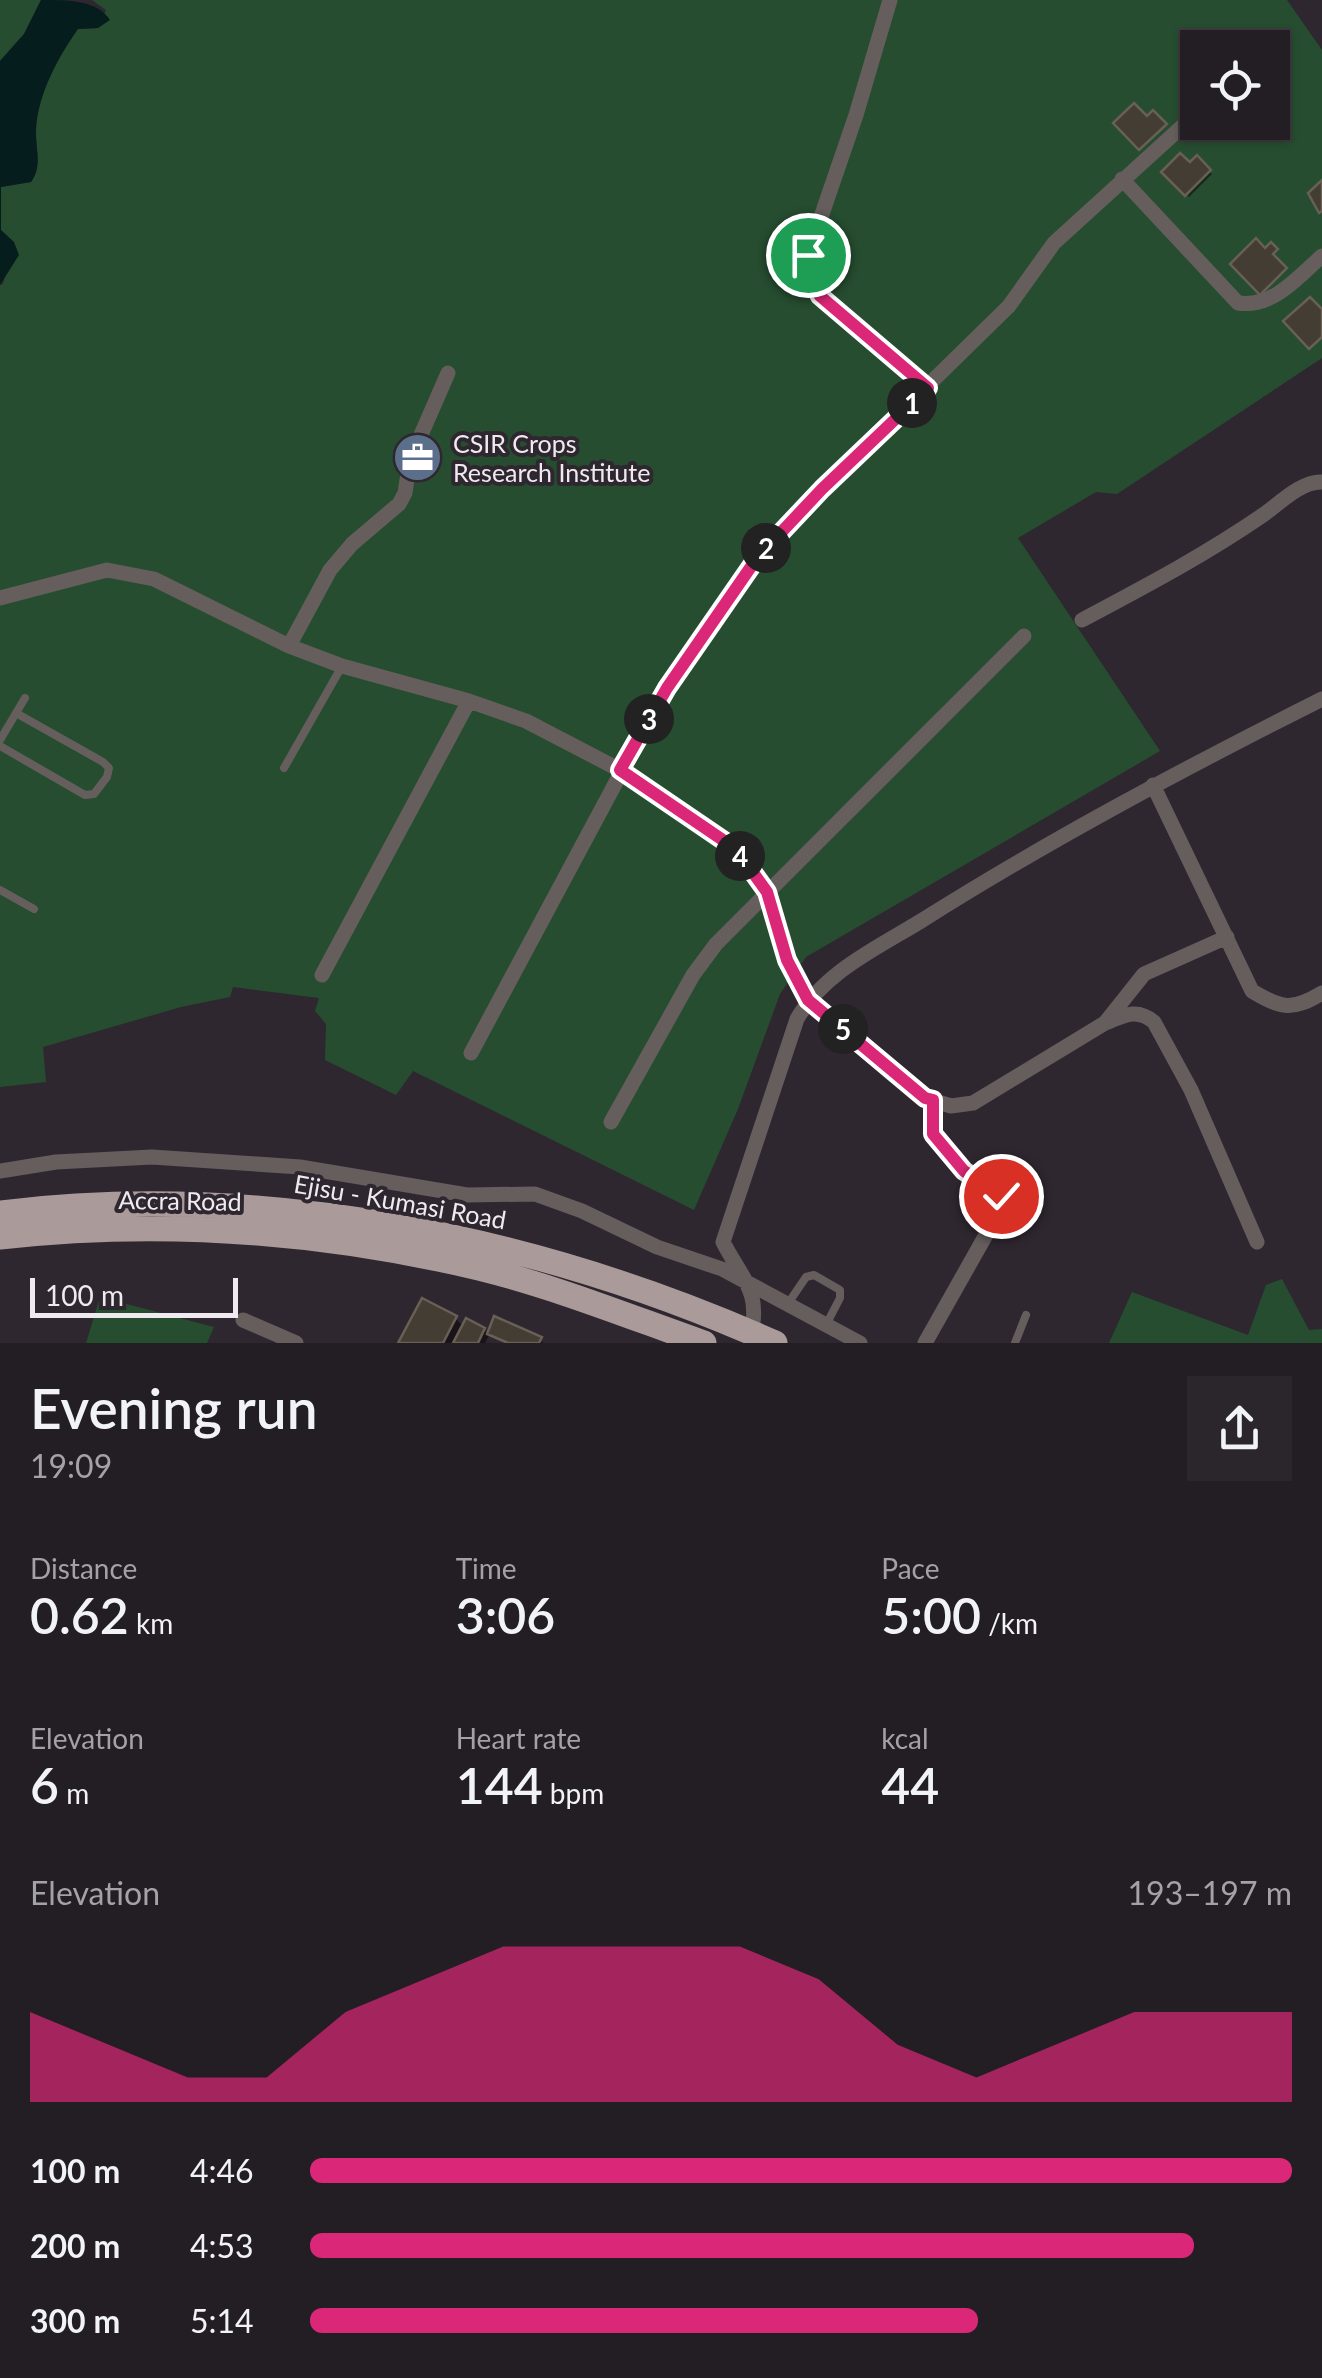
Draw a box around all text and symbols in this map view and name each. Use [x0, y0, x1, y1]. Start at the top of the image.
map controls [1180, 30, 1290, 140]
button: locate [1180, 30, 1290, 140]
pin [766, 213, 851, 298]
icon: arrive [781, 228, 836, 283]
pin: 1 [887, 378, 937, 428]
text: 1 [904, 386, 920, 420]
place label: CSIR Crops Research Institute [453, 428, 650, 487]
office icon: CSIR Crops Research Institute [392, 432, 444, 484]
pin: 2 [741, 523, 791, 573]
text: 2 [758, 531, 774, 565]
pin: 3 [624, 694, 674, 744]
text: 3 [641, 702, 657, 736]
pin: 4 [715, 831, 765, 881]
text: 4 [732, 839, 748, 873]
pin: 5 [818, 1004, 868, 1054]
text: 5 [835, 1012, 851, 1046]
pin [959, 1154, 1044, 1239]
street label: Ejisu - Kumasi Road [292, 1168, 509, 1234]
icon: check [974, 1169, 1029, 1224]
street label: Accra Road [118, 1184, 242, 1216]
scale bar [30, 1273, 238, 1318]
text: 100 m [45, 1278, 124, 1312]
text: Evening run [30, 1375, 318, 1441]
button: share [1187, 1376, 1292, 1481]
text: 19:09 [30, 1446, 112, 1485]
text: Distance [30, 1551, 137, 1585]
text: Time [456, 1551, 517, 1585]
text: Pace [881, 1551, 940, 1585]
text: 0.62 [30, 1585, 129, 1645]
text: 3:06 [456, 1585, 555, 1645]
text: 5:00 [881, 1585, 981, 1645]
text: km [129, 1606, 173, 1640]
text: /km [981, 1606, 1038, 1640]
text: Elevation [30, 1721, 144, 1755]
text: Heart rate [456, 1721, 581, 1755]
text: kcal [881, 1721, 929, 1755]
text: 6 [30, 1755, 59, 1815]
text: 144 [456, 1755, 543, 1815]
text: 44 [881, 1755, 939, 1815]
text: m [59, 1776, 89, 1810]
text: bpm [543, 1776, 604, 1810]
text: Elevation [30, 1873, 160, 1912]
text: 193–197 m [1128, 1873, 1292, 1912]
text: 100 m [30, 2151, 120, 2190]
text: 4:46 [190, 2151, 254, 2190]
text: 200 m [30, 2226, 120, 2265]
text: 4:53 [190, 2226, 254, 2265]
text: 300 m [30, 2301, 120, 2340]
text: 5:14 [190, 2301, 254, 2340]

